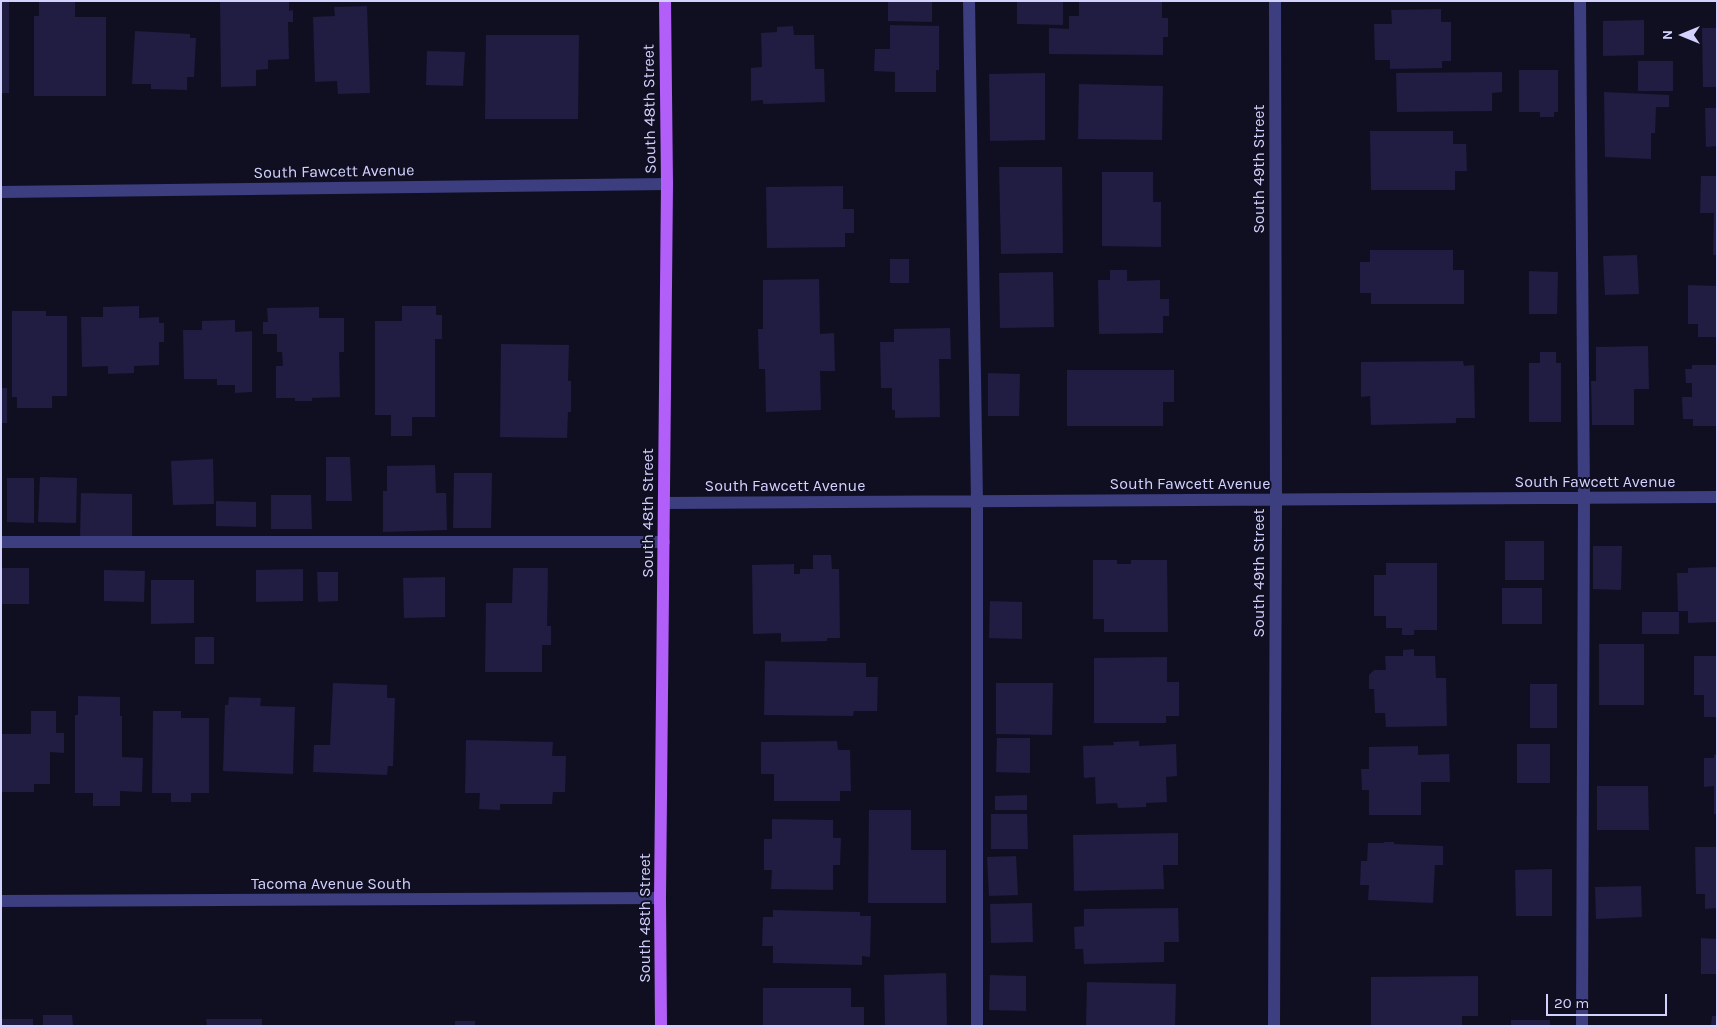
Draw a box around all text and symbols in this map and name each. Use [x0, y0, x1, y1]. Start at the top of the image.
north arrow [1658, 10, 1708, 60]
text: N [1659, 30, 1676, 40]
street label: South 48th Street [639, 44, 661, 174]
street label: South 49th Street [1249, 104, 1269, 234]
street label: South Fawcett Avenue [253, 161, 415, 183]
street label: South 48th Street [638, 448, 658, 578]
street label: South Fawcett Avenue [1515, 472, 1675, 492]
street label: South Fawcett Avenue [1110, 474, 1270, 494]
street label: South Fawcett Avenue [705, 476, 865, 496]
street label: South 49th Street [1249, 508, 1269, 638]
street label: South 48th Street [635, 853, 655, 983]
street label: Tacoma Avenue South [251, 874, 411, 894]
scale bar [1548, 984, 1669, 1016]
text: 20 m [1554, 994, 1589, 1012]

